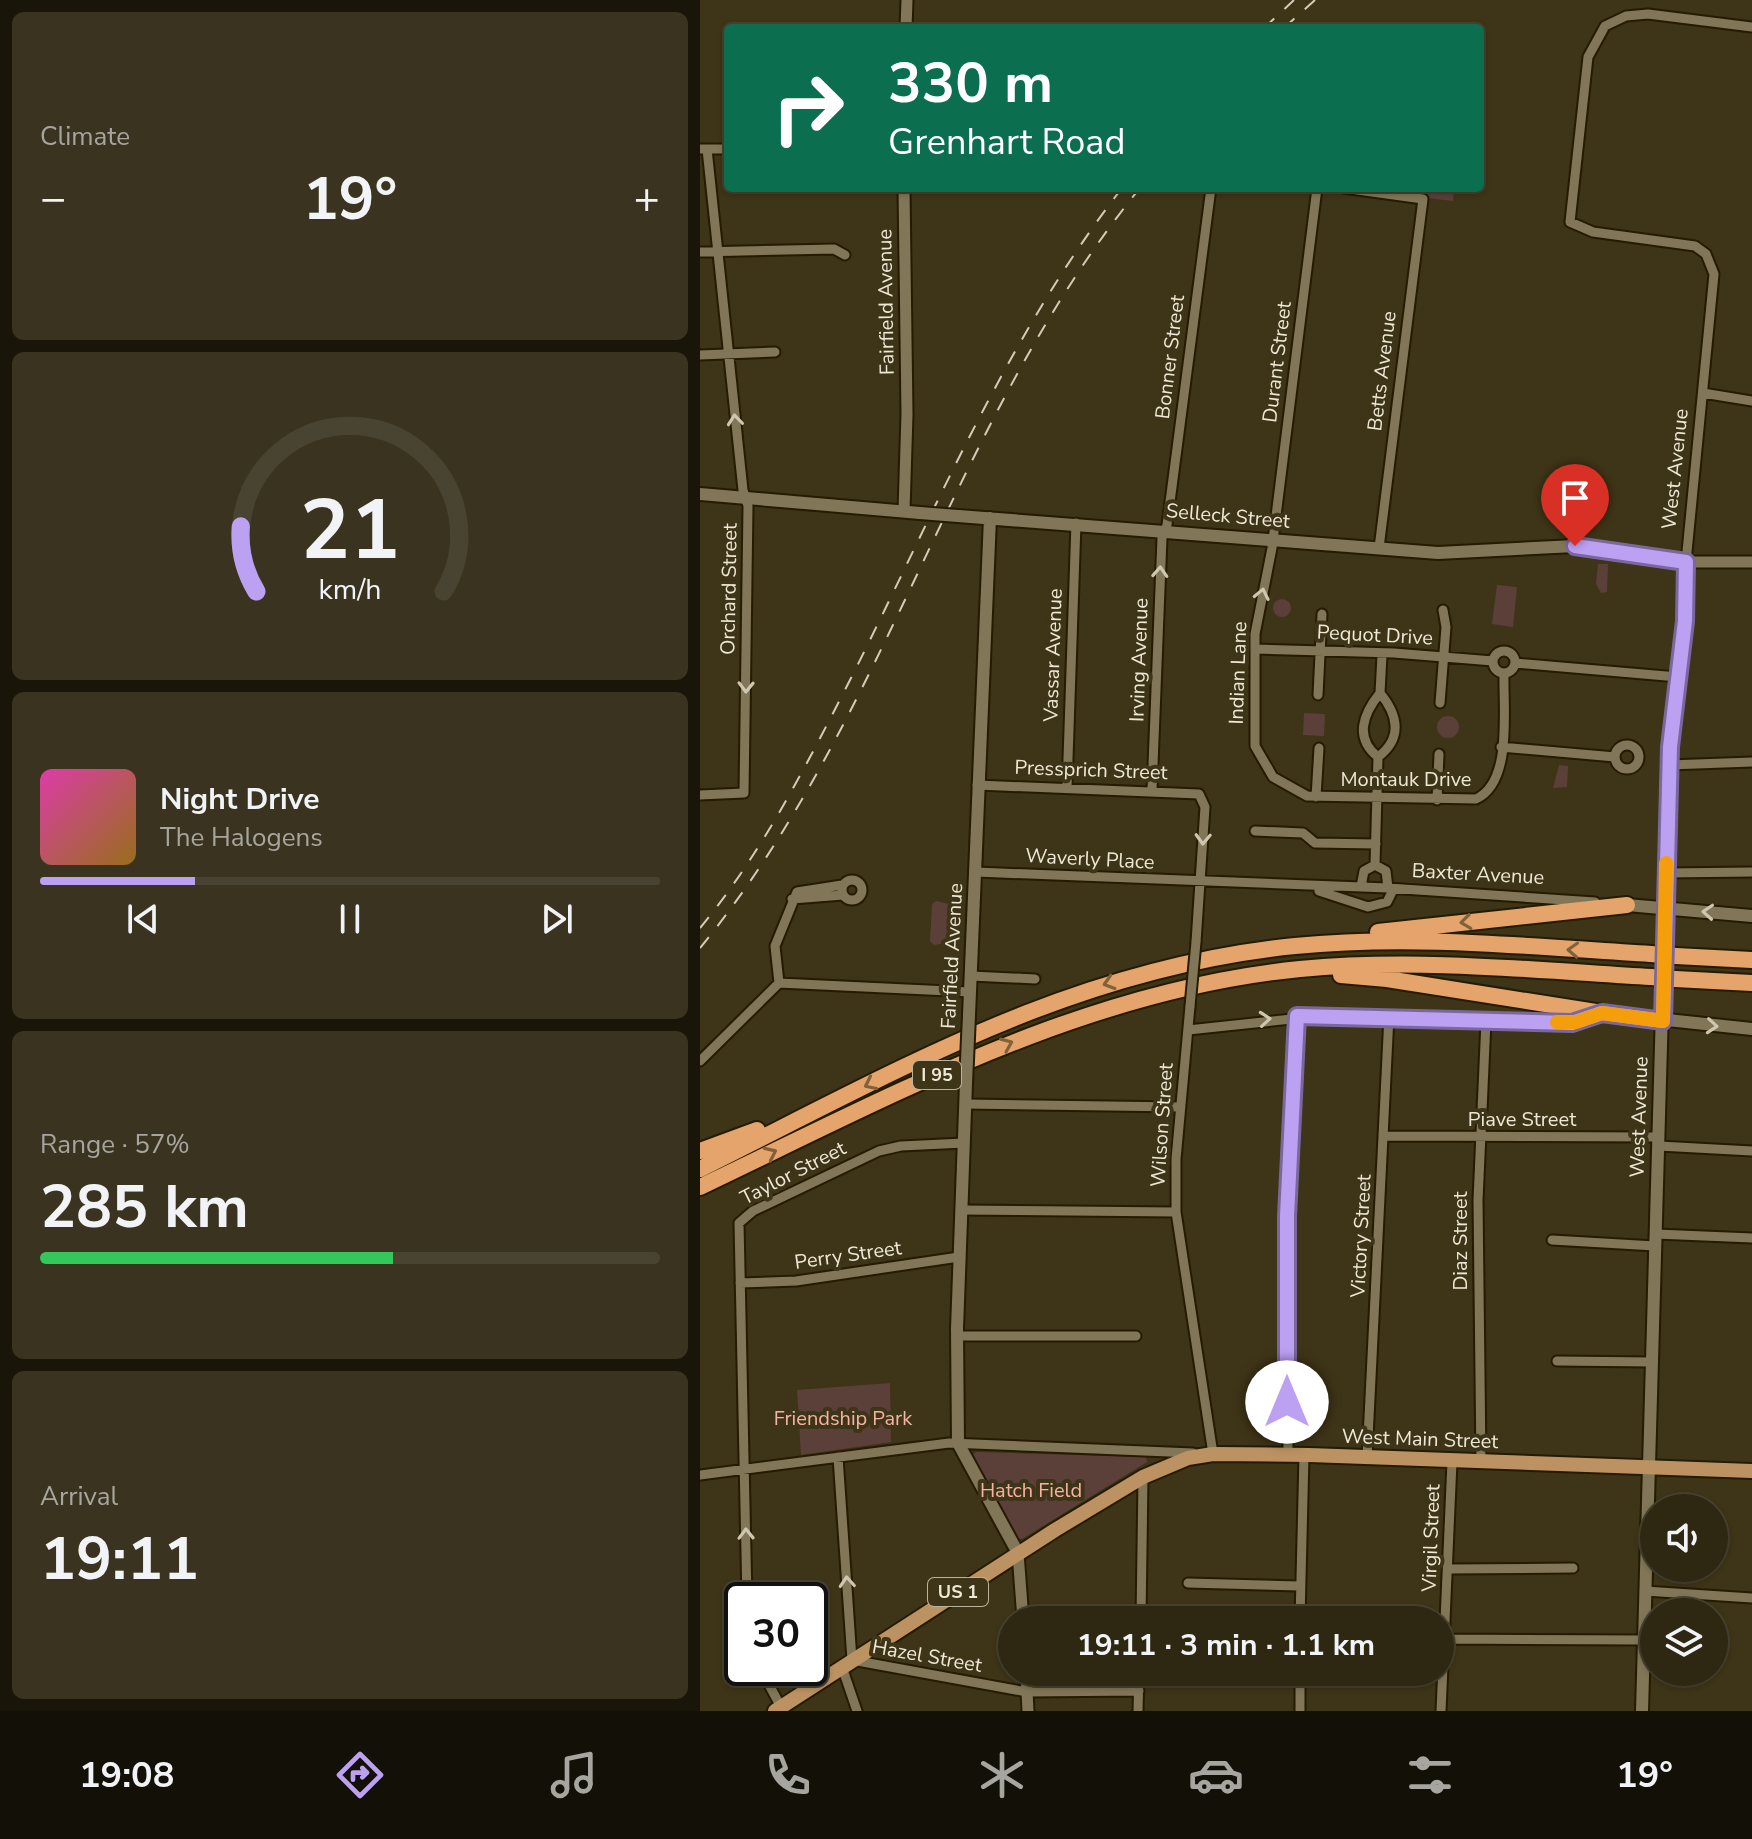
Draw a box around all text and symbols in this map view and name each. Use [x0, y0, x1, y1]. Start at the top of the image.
text: 330 m [888, 45, 1053, 122]
icon: right [756, 56, 860, 160]
text: Grenhart Road [888, 118, 1125, 167]
text: Climate [40, 119, 130, 154]
text: 19° [303, 158, 397, 240]
text: − [40, 169, 66, 229]
text: + [634, 169, 660, 229]
street label: Fairfield Avenue [871, 229, 901, 375]
street label: Bonner Street [1149, 292, 1191, 421]
street label: Durant Street [1256, 299, 1298, 424]
street label: Betts Avenue [1361, 309, 1403, 433]
street label: West Avenue [1655, 407, 1695, 531]
one-way arrow [727, 413, 744, 426]
pin [1541, 464, 1609, 546]
text: 21 [300, 473, 400, 586]
icon: arrive [1553, 476, 1597, 520]
street label: Selleck Street [1165, 497, 1292, 535]
street label: Orchard Street [714, 522, 744, 655]
one-way arrow [1151, 565, 1168, 578]
text: km/h [319, 570, 381, 609]
street label: Vassar Avenue [1037, 588, 1069, 723]
one-way arrow [1253, 588, 1270, 601]
street label: Irving Avenue [1123, 598, 1155, 722]
street label: Pequot Drive [1316, 618, 1434, 652]
street label: Indian Lane [1223, 621, 1253, 725]
one-way arrow [737, 681, 755, 694]
street label: Pressprich Street [1014, 754, 1169, 786]
street label: Montauk Drive [1341, 766, 1471, 793]
text: Night Drive [160, 779, 319, 820]
text: The Halogens [160, 820, 323, 855]
one-way arrow [1195, 833, 1212, 846]
street label: Waverly Place [1025, 842, 1155, 876]
street label: Baxter Avenue [1411, 857, 1545, 891]
street label: Fairfield Avenue [935, 882, 969, 1030]
icon: previous [121, 897, 165, 941]
icon: pause [328, 897, 372, 941]
icon: next [535, 897, 579, 941]
one-way arrow [1701, 904, 1714, 921]
one-way arrow [1459, 913, 1473, 930]
one-way arrow [1566, 941, 1579, 958]
one-way arrow [1103, 974, 1117, 990]
one-way arrow [1259, 1011, 1272, 1028]
one-way arrow [1706, 1017, 1719, 1034]
one-way arrow [998, 1038, 1013, 1054]
street label: West Avenue [1623, 1056, 1655, 1178]
road number: I 95 [913, 1061, 961, 1089]
street label: Wilson Street [1144, 1061, 1180, 1188]
one-way arrow [864, 1074, 879, 1089]
street label: Piave Street [1468, 1106, 1577, 1133]
text: Range · 57% [40, 1127, 190, 1162]
street label: Taylor Street [736, 1134, 851, 1211]
one-way arrow [762, 1147, 777, 1163]
text: 285 km [40, 1166, 249, 1248]
street label: Victory Street [1344, 1173, 1378, 1299]
street label: Diaz Street [1447, 1190, 1474, 1291]
street label: Perry Street [793, 1234, 904, 1276]
position arrow [1245, 1360, 1329, 1444]
park label: Friendship Park [774, 1405, 913, 1432]
street label: West Main Street [1341, 1423, 1500, 1455]
park label: Hatch Field [980, 1477, 1082, 1504]
text: Arrival [40, 1479, 118, 1514]
street label: Virgil Street [1416, 1483, 1446, 1593]
map controls [1640, 1494, 1728, 1686]
button: sound [1640, 1494, 1728, 1582]
text: 19:11 [40, 1518, 199, 1600]
one-way arrow [737, 1527, 755, 1540]
one-way arrow [839, 1576, 856, 1589]
road number: US 1 [928, 1578, 988, 1606]
speed limit sign: 30 [724, 1582, 828, 1686]
button: layers [1640, 1598, 1728, 1686]
text: 19:11 · 3 min · 1.1 km [1077, 1625, 1375, 1666]
street label: Hazel Street [870, 1633, 985, 1679]
icon: directions [332, 1747, 388, 1803]
icon: music [546, 1747, 602, 1803]
icon: phone [760, 1747, 816, 1803]
icon: climate [974, 1747, 1030, 1803]
icon: car [1188, 1747, 1244, 1803]
icon: filters [1402, 1747, 1458, 1803]
text: 19:08 [79, 1751, 174, 1800]
text: 19° [1616, 1751, 1673, 1800]

